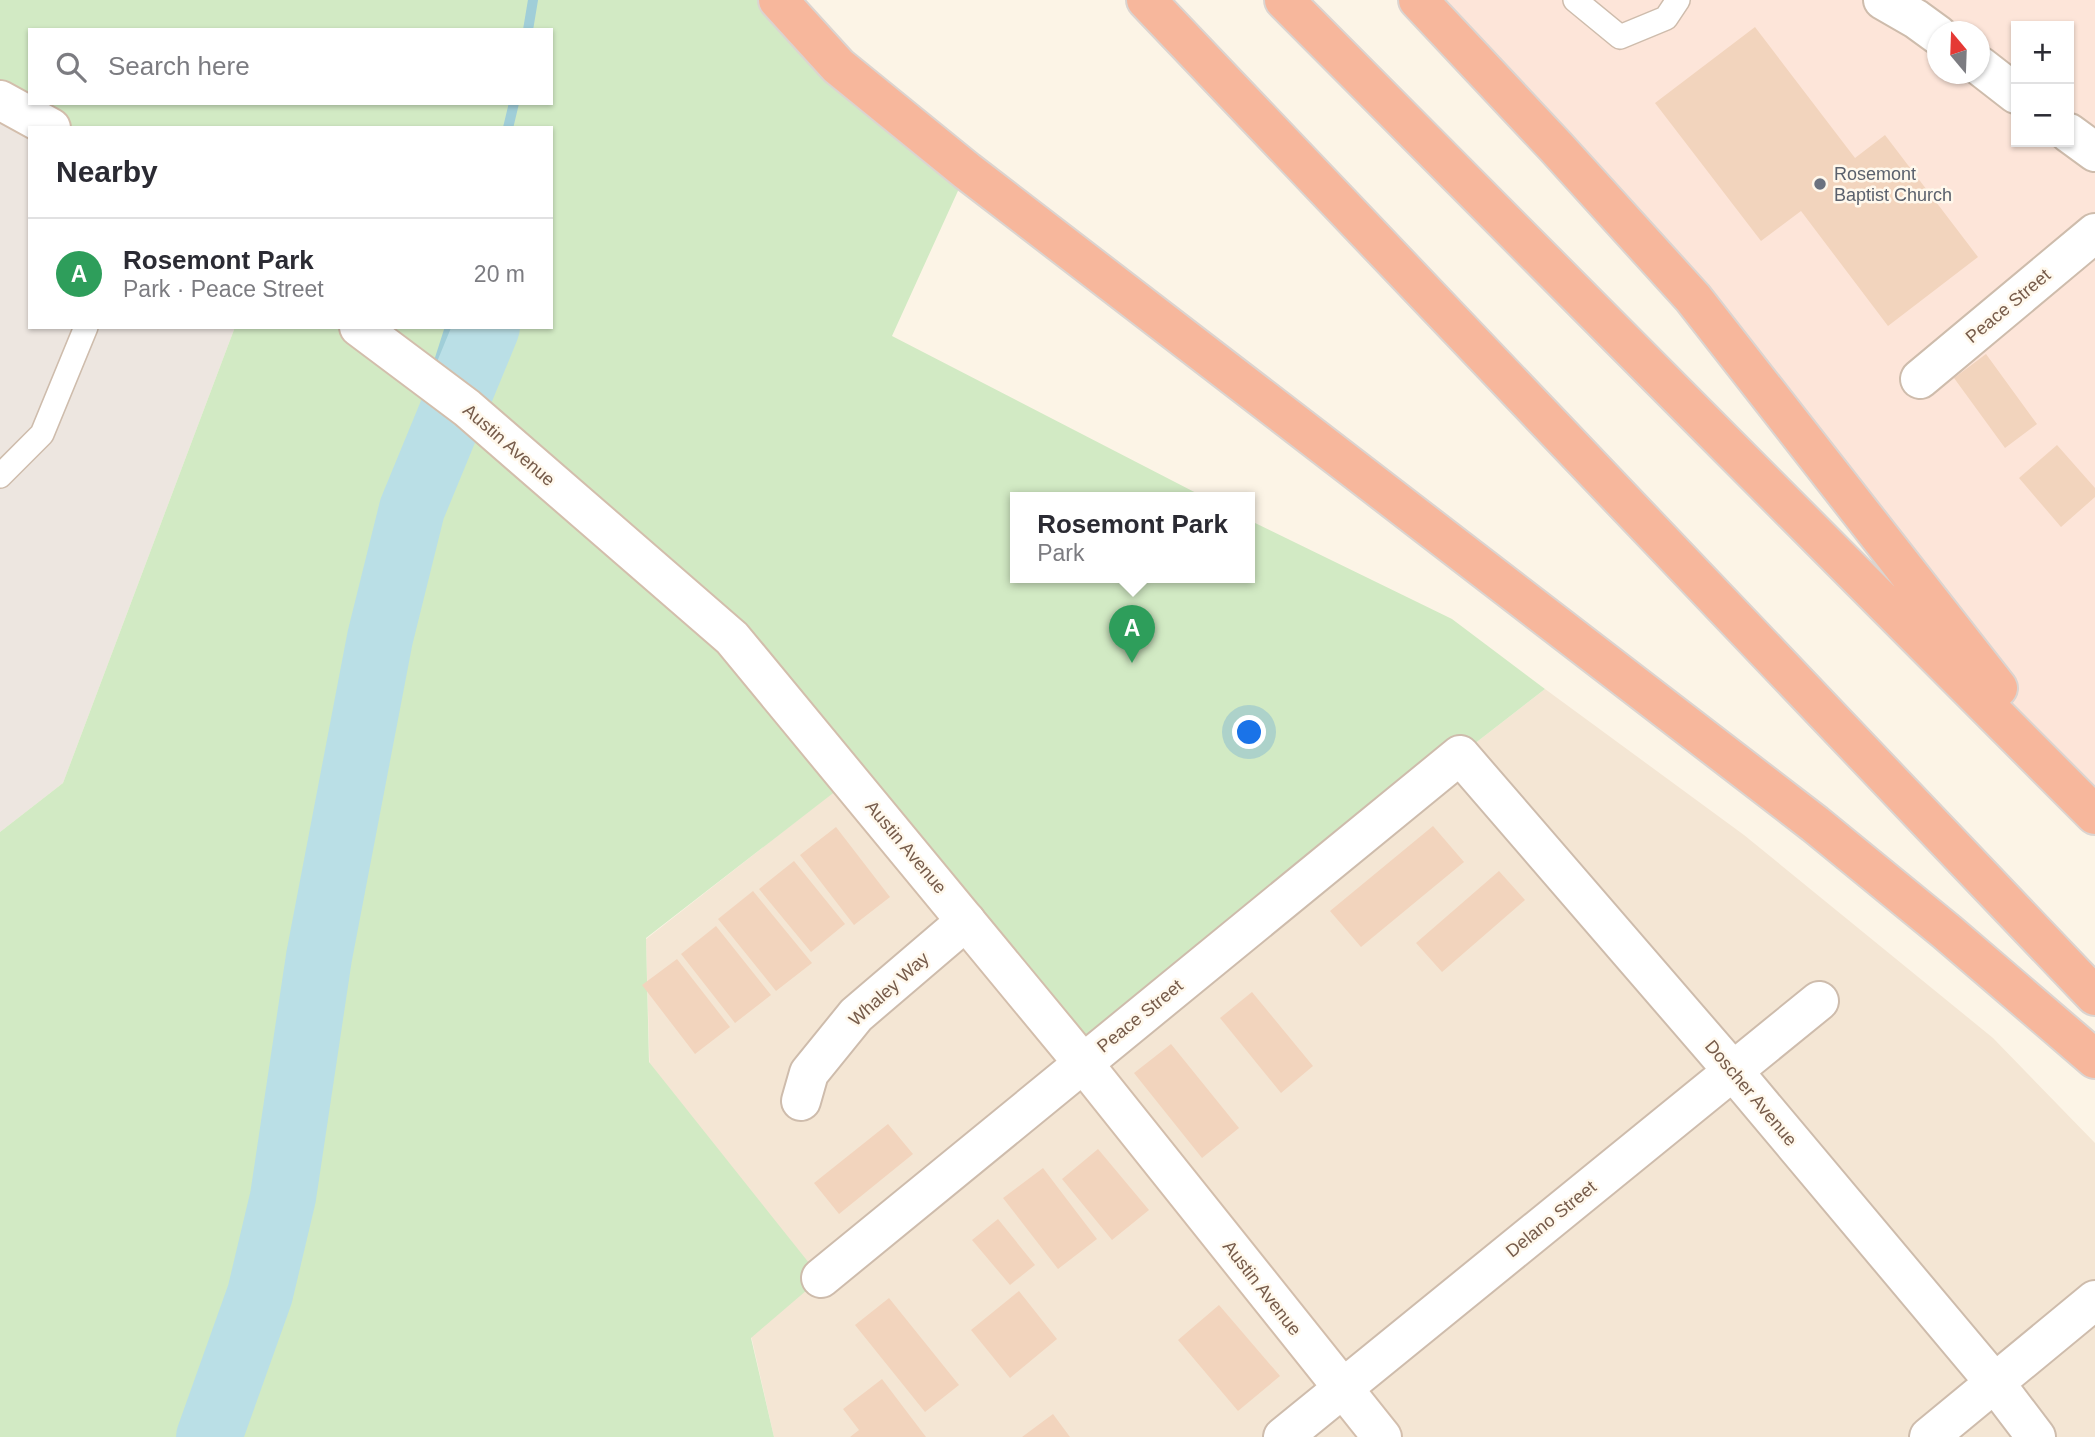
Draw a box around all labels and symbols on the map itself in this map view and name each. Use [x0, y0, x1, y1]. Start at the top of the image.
north arrow [1927, 21, 1990, 84]
place label: Rosemont Baptist Church [1834, 164, 1952, 205]
marker: Rosemont Baptist Church [1812, 176, 1828, 192]
street label: Peace Street [1962, 265, 2054, 347]
street label: Austin Avenue [459, 400, 559, 490]
pin: A [1109, 605, 1155, 663]
your location [1232, 715, 1266, 749]
street label: Austin Avenue [861, 797, 951, 897]
street label: Whaley Way [845, 948, 933, 1030]
street label: Peace Street [1093, 975, 1187, 1057]
street label: Doscher Avenue [1701, 1036, 1801, 1150]
street label: Delano Street [1502, 1177, 1600, 1261]
street label: Austin Avenue [1219, 1237, 1305, 1339]

